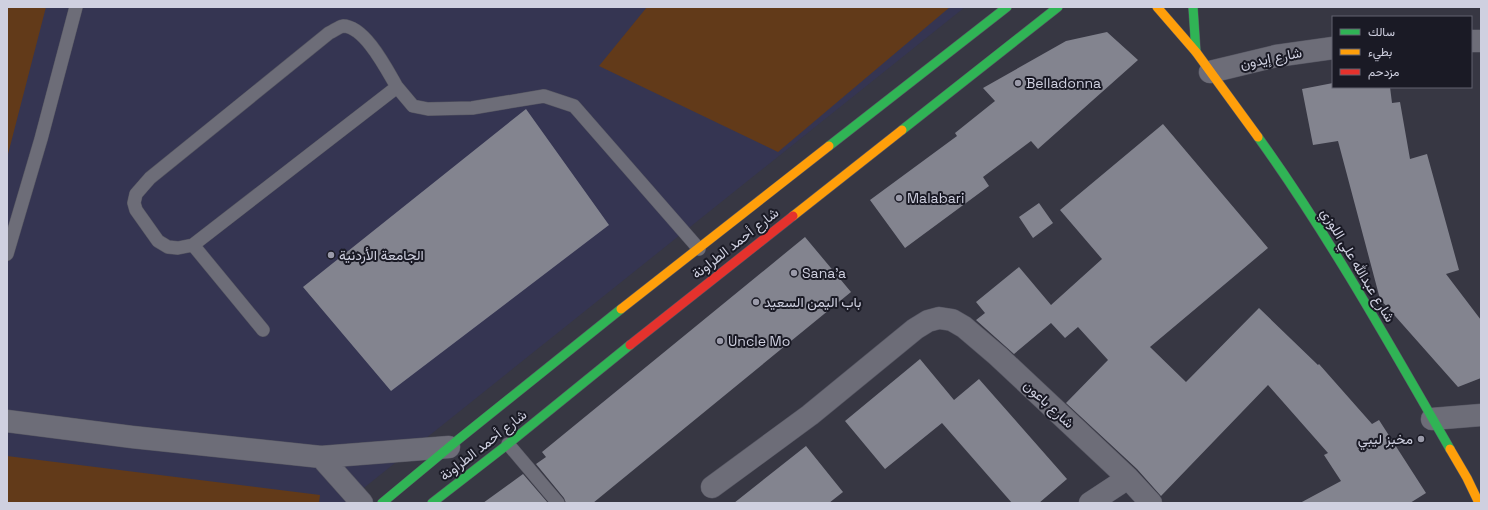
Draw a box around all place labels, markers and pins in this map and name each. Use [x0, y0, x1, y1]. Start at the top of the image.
place label: Belladonna [1026, 74, 1101, 92]
marker: Belladonna [1013, 78, 1023, 88]
place label: Malabari [907, 189, 964, 207]
marker: Malabari [894, 193, 904, 203]
place label: الجامعة الأردنية [339, 246, 424, 264]
marker: الجامعة الأردنية [326, 250, 336, 260]
place label: Sana'a [802, 264, 846, 282]
marker: Sana'a [789, 268, 799, 278]
place label: باب اليمن السعيد [764, 293, 861, 311]
marker: باب اليمن السعيد [751, 297, 761, 307]
place label: Uncle Mo [728, 332, 790, 350]
marker: Uncle Mo [715, 336, 725, 346]
place label: مخبز ليبي [1358, 430, 1413, 451]
marker: مخبز ليبي [1416, 434, 1426, 444]

